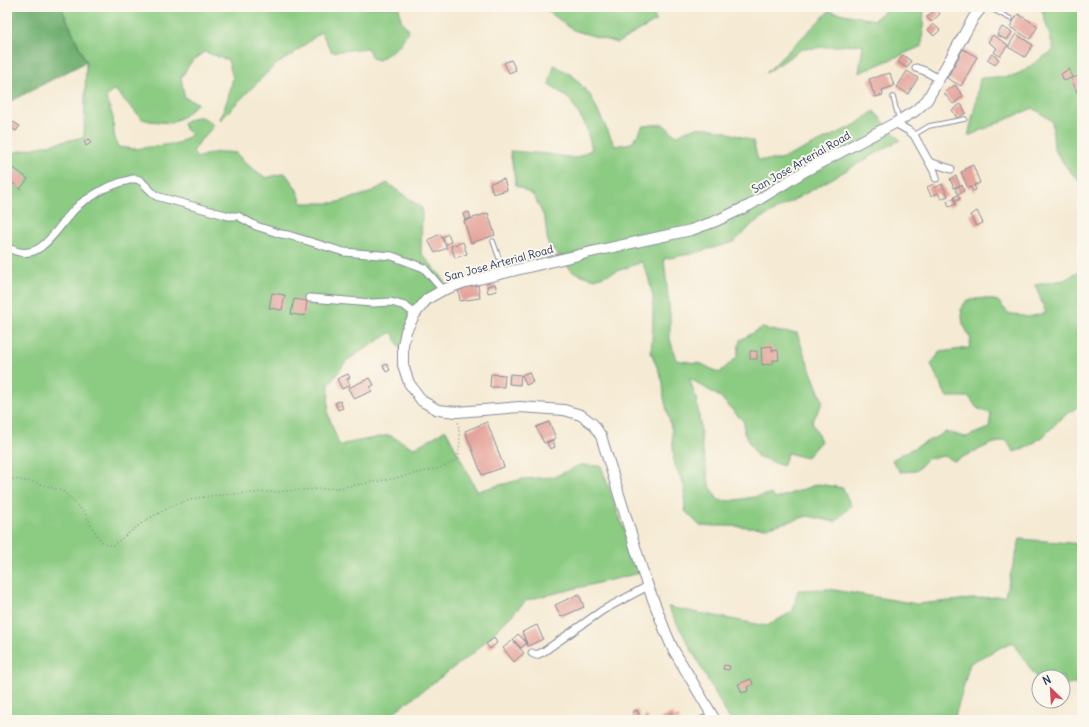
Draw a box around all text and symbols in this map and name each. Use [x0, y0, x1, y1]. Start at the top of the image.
street label: San Jose Arterial Road [749, 128, 853, 196]
street label: San Jose Arterial Road [443, 242, 555, 284]
north arrow [1031, 669, 1071, 709]
text: N [1040, 672, 1053, 688]

